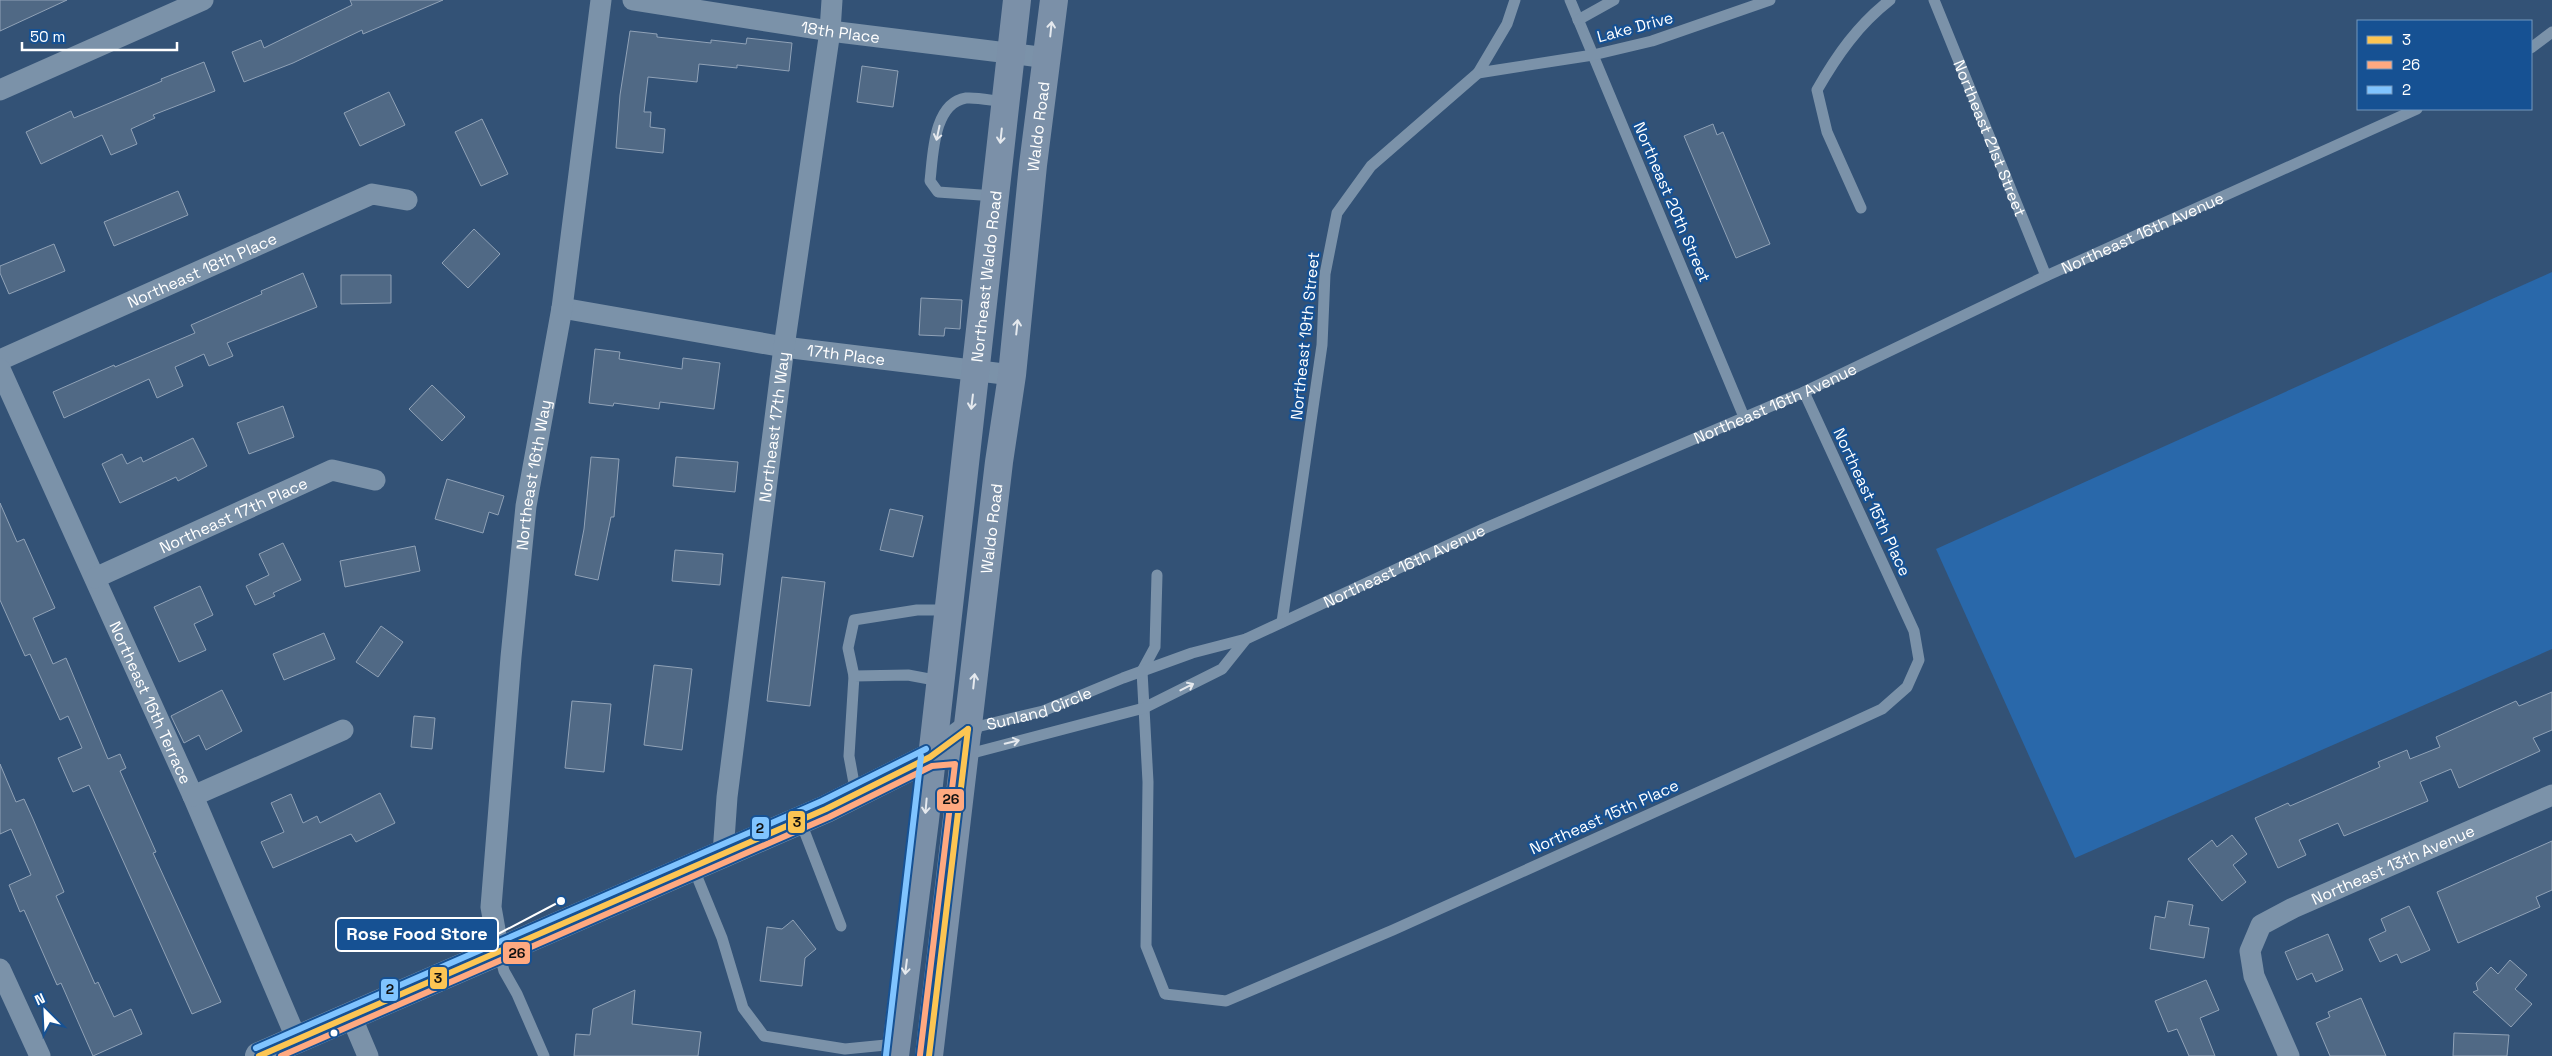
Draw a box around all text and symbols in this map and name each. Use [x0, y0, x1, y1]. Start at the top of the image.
street label: Lake Drive [1595, 7, 1675, 47]
street label: 18th Place [800, 16, 881, 48]
scale bar [22, 20, 178, 52]
legend [2357, 20, 2532, 110]
one-way arrow [1046, 21, 1056, 37]
text: 50 m [30, 27, 65, 46]
text: 3 [2402, 30, 2411, 49]
text: 26 [2402, 55, 2420, 74]
street label: Northeast 21st Street [1949, 57, 2031, 219]
street label: Waldo Road [1022, 80, 1054, 173]
text: 2 [2402, 80, 2411, 99]
street label: Northeast 20th Street [1629, 119, 1715, 285]
one-way arrow [932, 125, 942, 141]
one-way arrow [996, 128, 1006, 144]
street label: Northeast 16th Avenue [2058, 187, 2227, 278]
street label: Northeast Waldo Road [966, 189, 1006, 363]
street label: Northeast 18th Place [124, 227, 280, 312]
street label: Northeast 19th Street [1286, 251, 1324, 421]
one-way arrow [1012, 319, 1022, 335]
street label: 17th Place [806, 339, 886, 370]
street label: Northeast 17th Way [754, 351, 794, 504]
street label: Northeast 16th Avenue [1690, 358, 1860, 448]
one-way arrow [967, 394, 977, 410]
street label: Northeast 16th Way [511, 398, 556, 551]
street label: Northeast 15th Place [1828, 425, 1916, 579]
street label: Northeast 17th Place [156, 472, 311, 558]
street label: Waldo Road [975, 482, 1007, 575]
street label: Northeast 16th Avenue [1320, 519, 1488, 612]
street label: Northeast 16th Terrace [105, 618, 197, 787]
one-way arrow [969, 673, 979, 689]
street label: Sunland Circle [984, 682, 1095, 735]
one-way arrow [1180, 682, 1195, 692]
one-way arrow [1003, 737, 1019, 747]
street label: Northeast 15th Place [1526, 775, 1682, 859]
line badge: 26 [936, 788, 965, 812]
text: 26 [943, 790, 960, 808]
one-way arrow [921, 797, 931, 813]
line badge: 3 [787, 810, 806, 834]
text: 3 [793, 813, 801, 831]
line badge: 2 [751, 816, 770, 840]
text: 2 [756, 819, 764, 837]
street label: Northeast 13th Avenue [2308, 820, 2478, 909]
callout: Rose Food Store [336, 918, 498, 951]
text: Rose Food Store [346, 922, 488, 945]
line badge: 26 [502, 941, 531, 965]
text: 26 [509, 944, 526, 962]
one-way arrow [901, 958, 911, 974]
line badge: 3 [429, 966, 448, 990]
text: 3 [434, 969, 442, 987]
line badge: 2 [380, 978, 399, 1002]
text: 2 [386, 980, 394, 998]
north arrow [20, 986, 70, 1036]
text: N [32, 989, 48, 1009]
unlabelled marker [329, 1028, 339, 1038]

